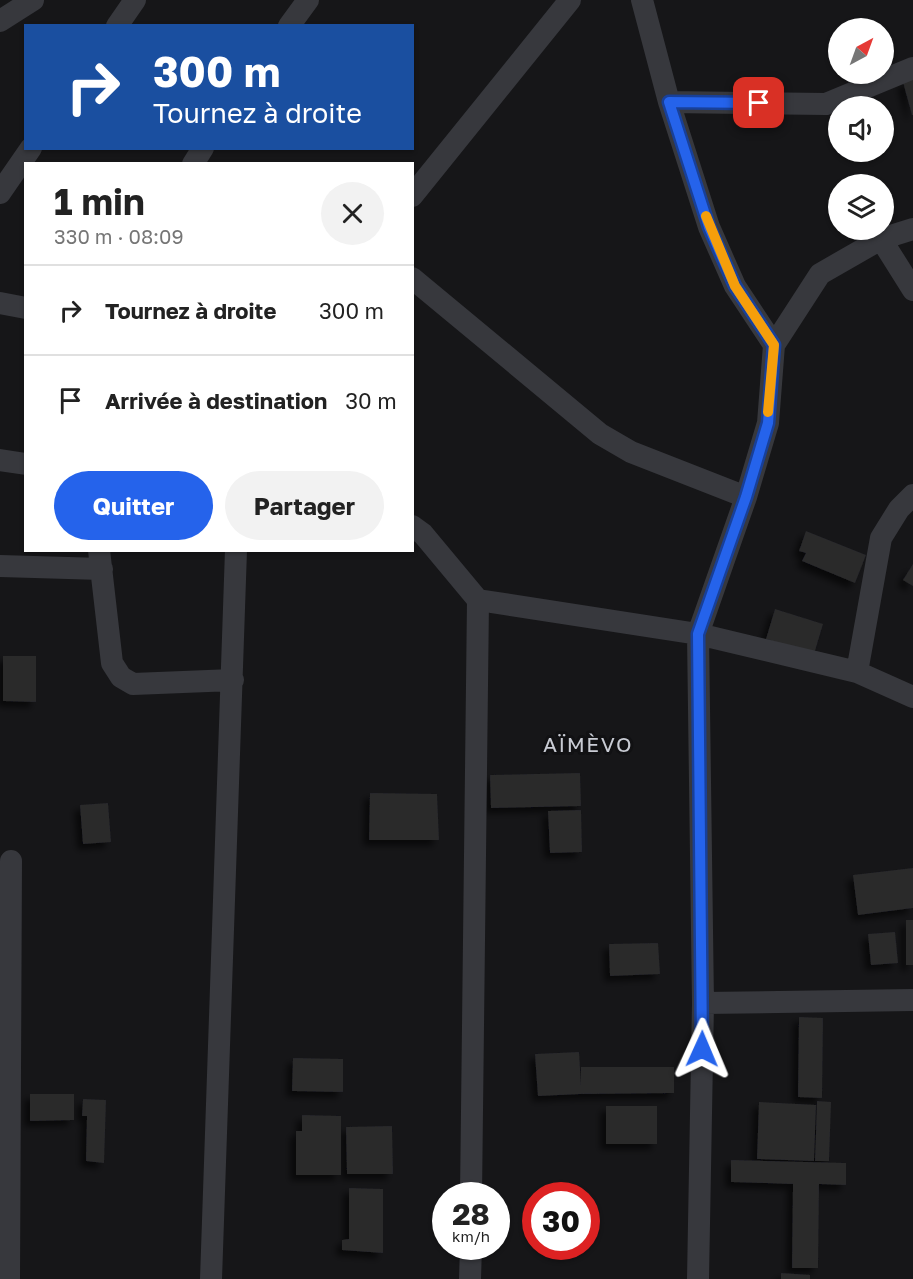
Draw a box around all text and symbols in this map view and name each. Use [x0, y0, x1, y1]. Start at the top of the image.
north arrow [828, 18, 894, 84]
map controls [828, 18, 894, 240]
text: 300 m [153, 46, 280, 96]
icon: right [54, 48, 132, 126]
pin [733, 77, 784, 128]
icon: arrive [742, 86, 775, 119]
button: sound [828, 96, 894, 162]
text: Tournez à droite [153, 97, 362, 129]
button: layers [828, 174, 894, 240]
text: 1 min [54, 180, 145, 223]
button: close [321, 182, 384, 245]
text: 330 m · 08:09 [54, 224, 184, 248]
icon: right [54, 294, 87, 327]
text: Tournez à droite [105, 297, 276, 324]
text: 300 m [319, 297, 384, 324]
icon: arrive [54, 384, 87, 417]
text: Arrivée à destination [105, 387, 327, 414]
text: 30 m [345, 387, 397, 414]
button: Quitter [54, 471, 213, 540]
button: Partager [225, 471, 384, 540]
district label: AÏMÈVO [543, 731, 633, 757]
position arrow [670, 1017, 734, 1081]
speed limit sign: 30 [522, 1182, 600, 1260]
text: 28 [452, 1196, 490, 1232]
text: km/h [452, 1227, 490, 1245]

